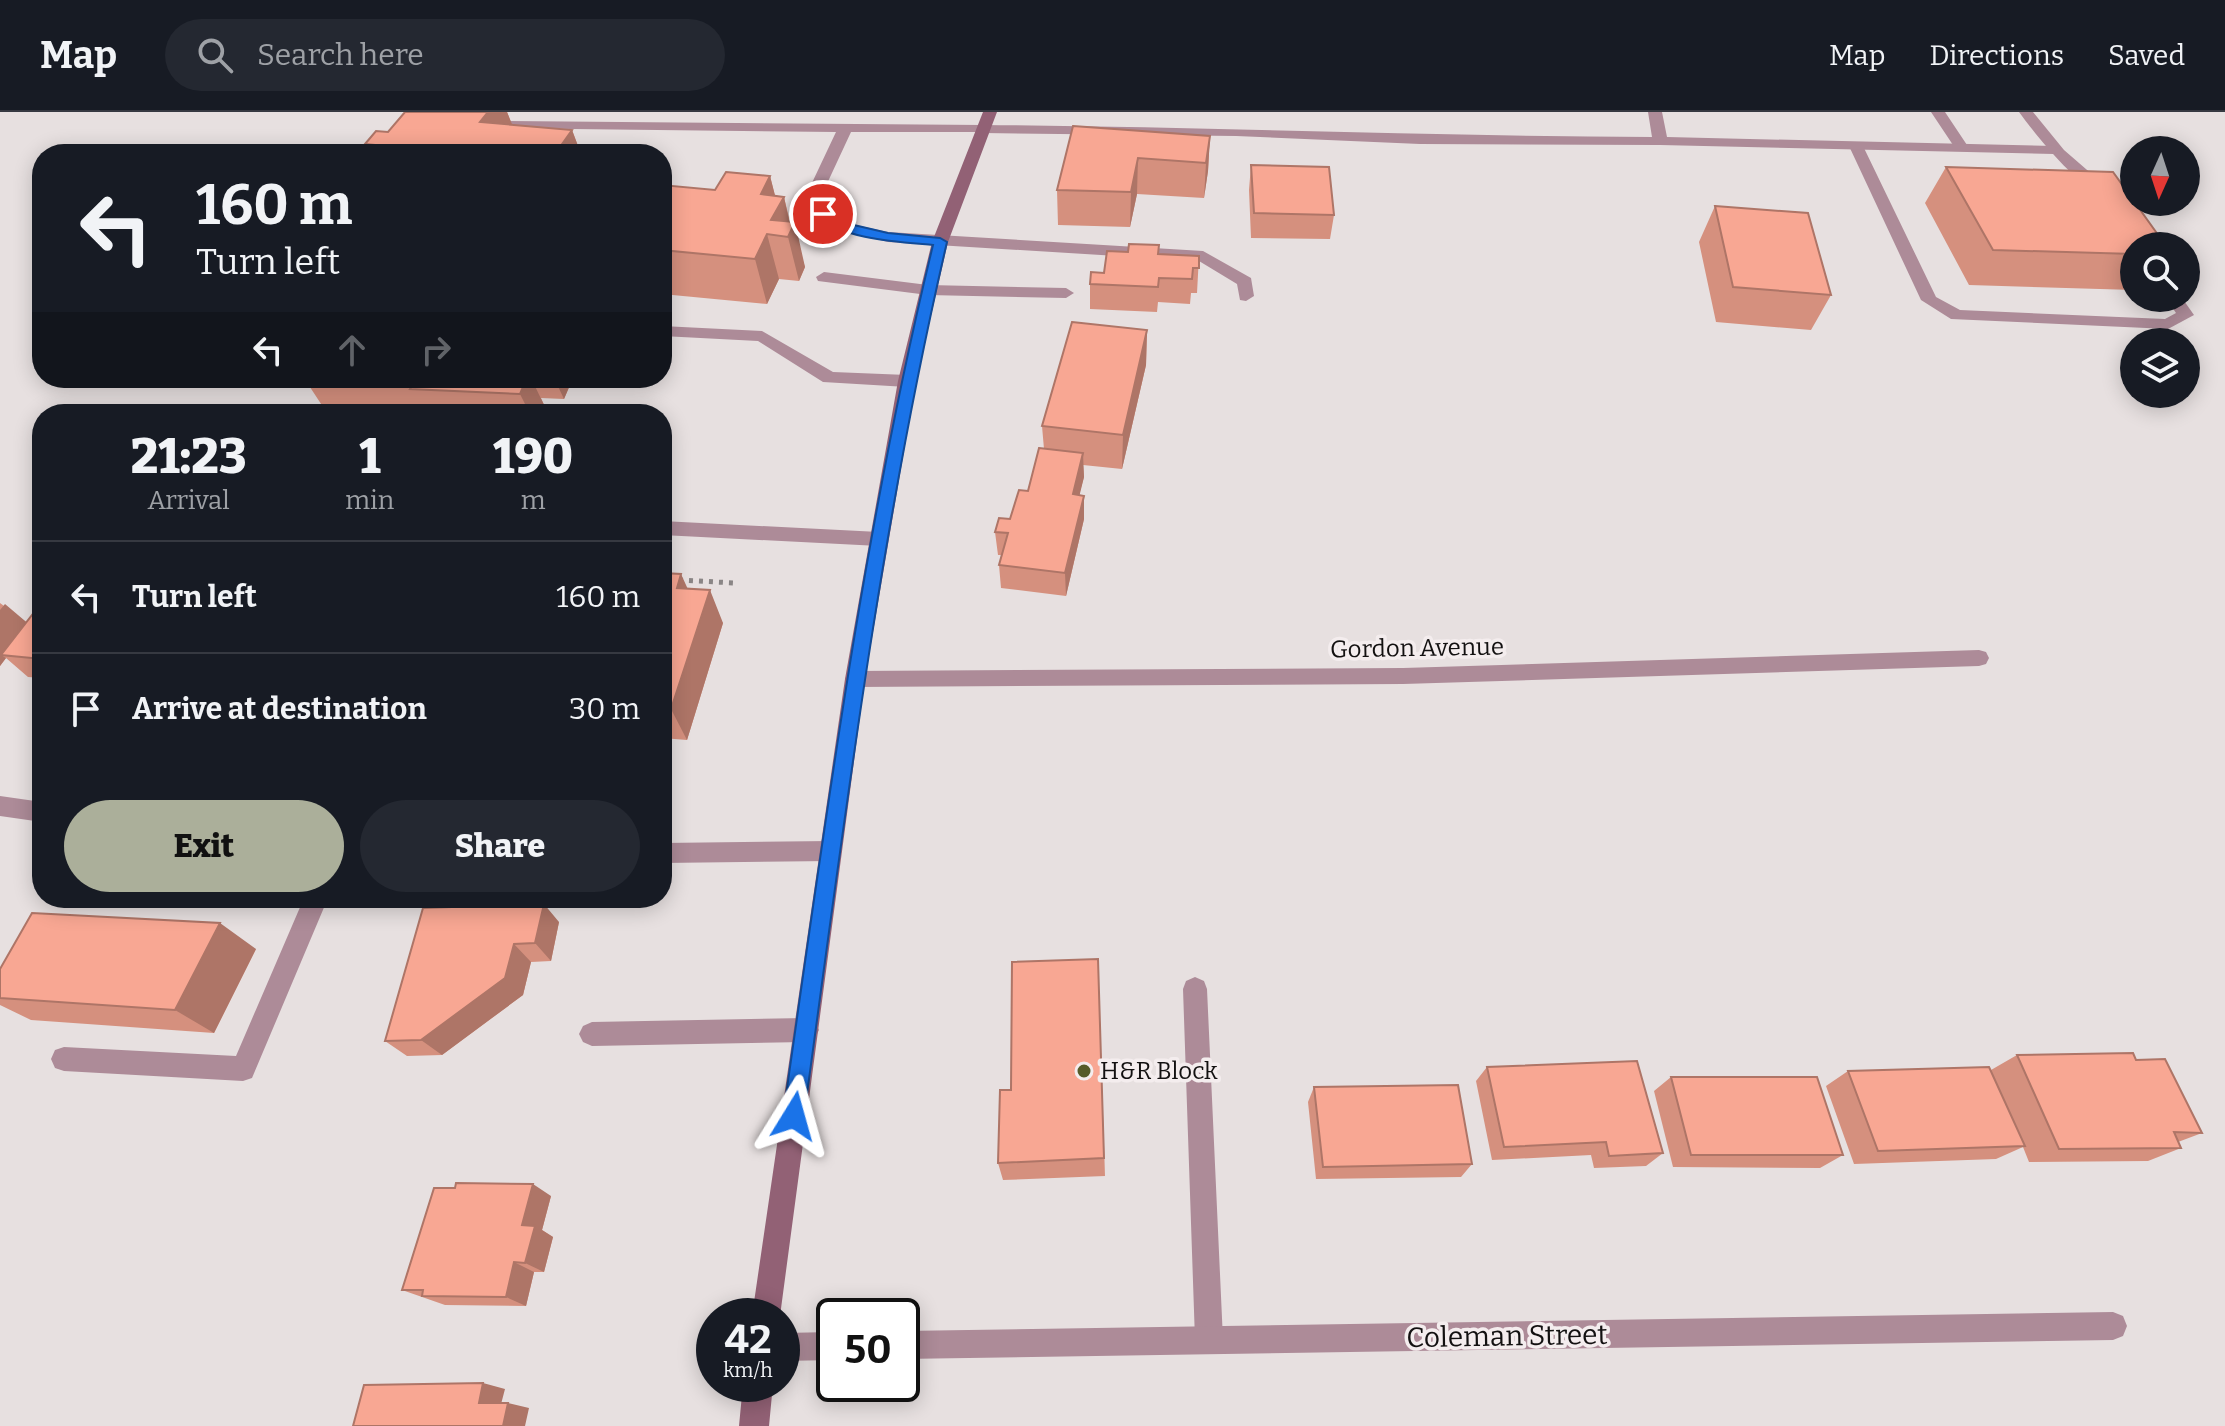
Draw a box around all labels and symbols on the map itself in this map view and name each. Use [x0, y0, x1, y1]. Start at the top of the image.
north arrow [2120, 136, 2200, 216]
pin [789, 180, 857, 248]
street label: Gordon Avenue [1330, 632, 1504, 664]
place label: H&R Block [1100, 1057, 1218, 1085]
marker: H&R Block [1075, 1062, 1093, 1080]
position arrow [752, 1074, 836, 1158]
speed limit sign: 50 [816, 1298, 920, 1402]
street label: Coleman Street [1406, 1318, 1608, 1354]

